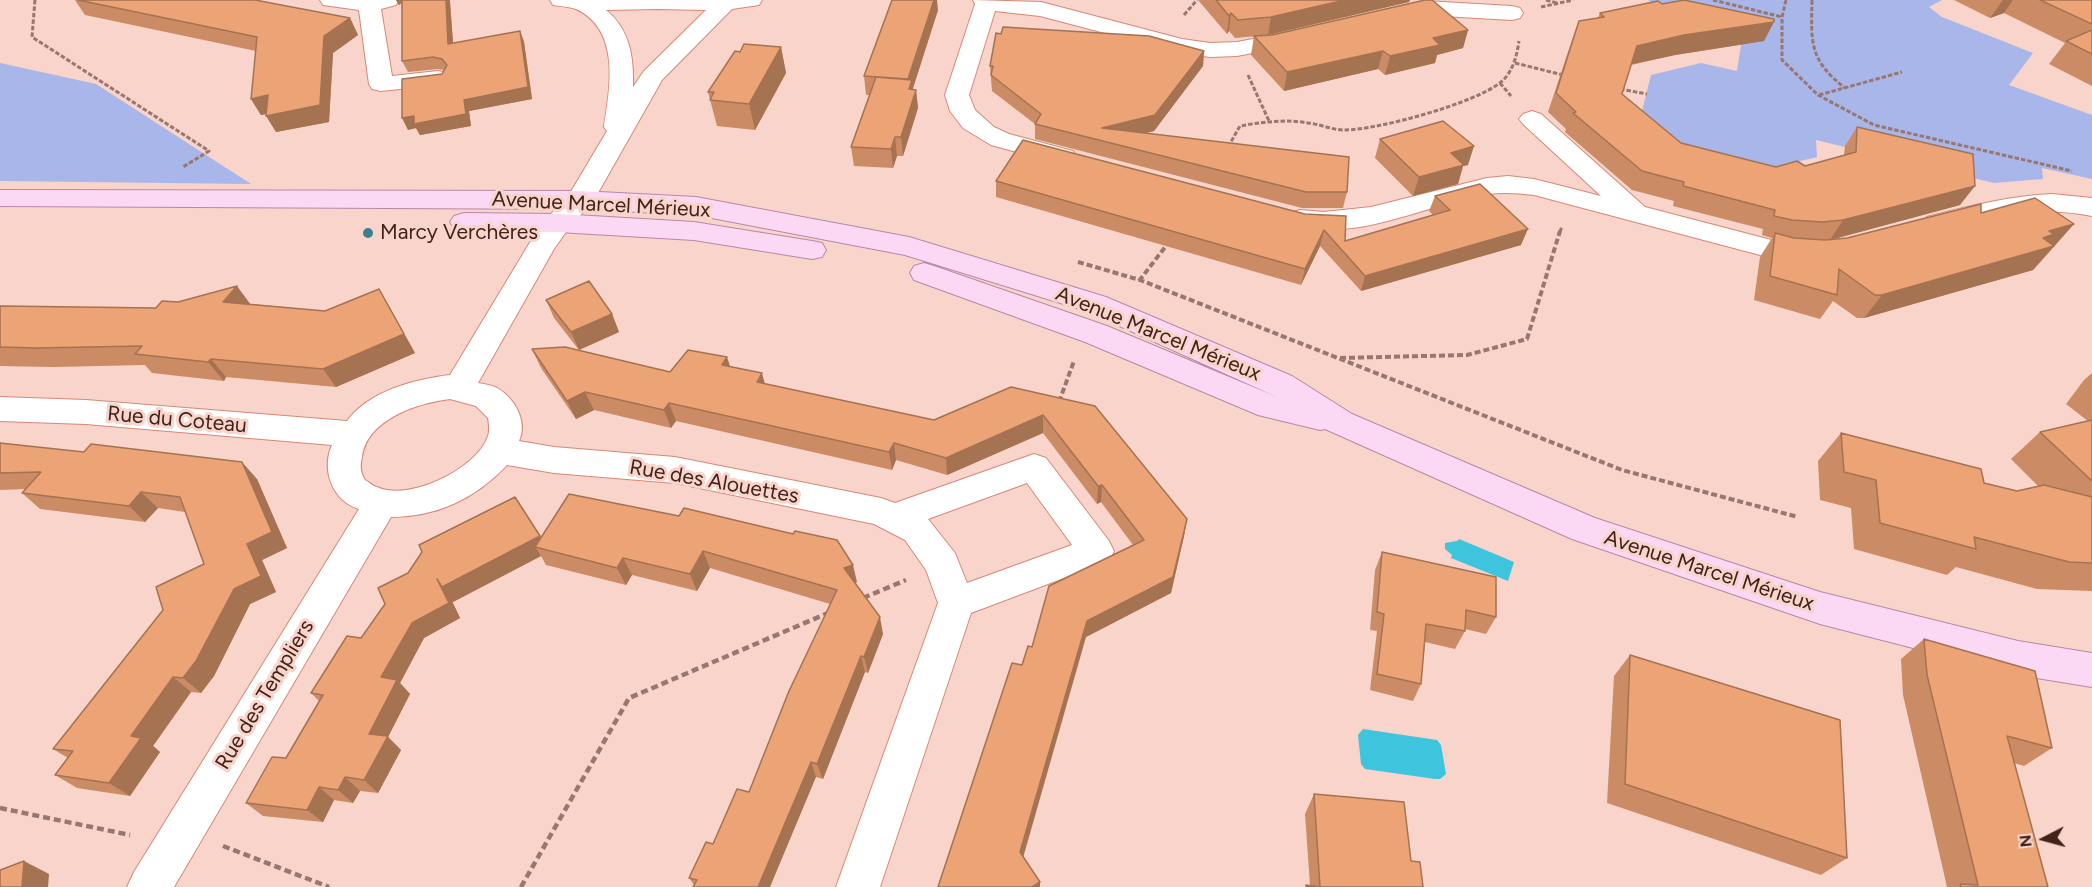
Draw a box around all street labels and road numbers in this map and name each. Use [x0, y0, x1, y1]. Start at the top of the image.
street label: Avenue Marcel Mérieux [491, 187, 711, 223]
street label: Avenue Marcel Mérieux [1052, 281, 1264, 387]
street label: Rue du Coteau [106, 401, 248, 439]
street label: Rue des Alouettes [627, 455, 801, 509]
street label: Avenue Marcel Mérieux [1601, 525, 1817, 617]
street label: Rue des Templiers [210, 616, 320, 774]

